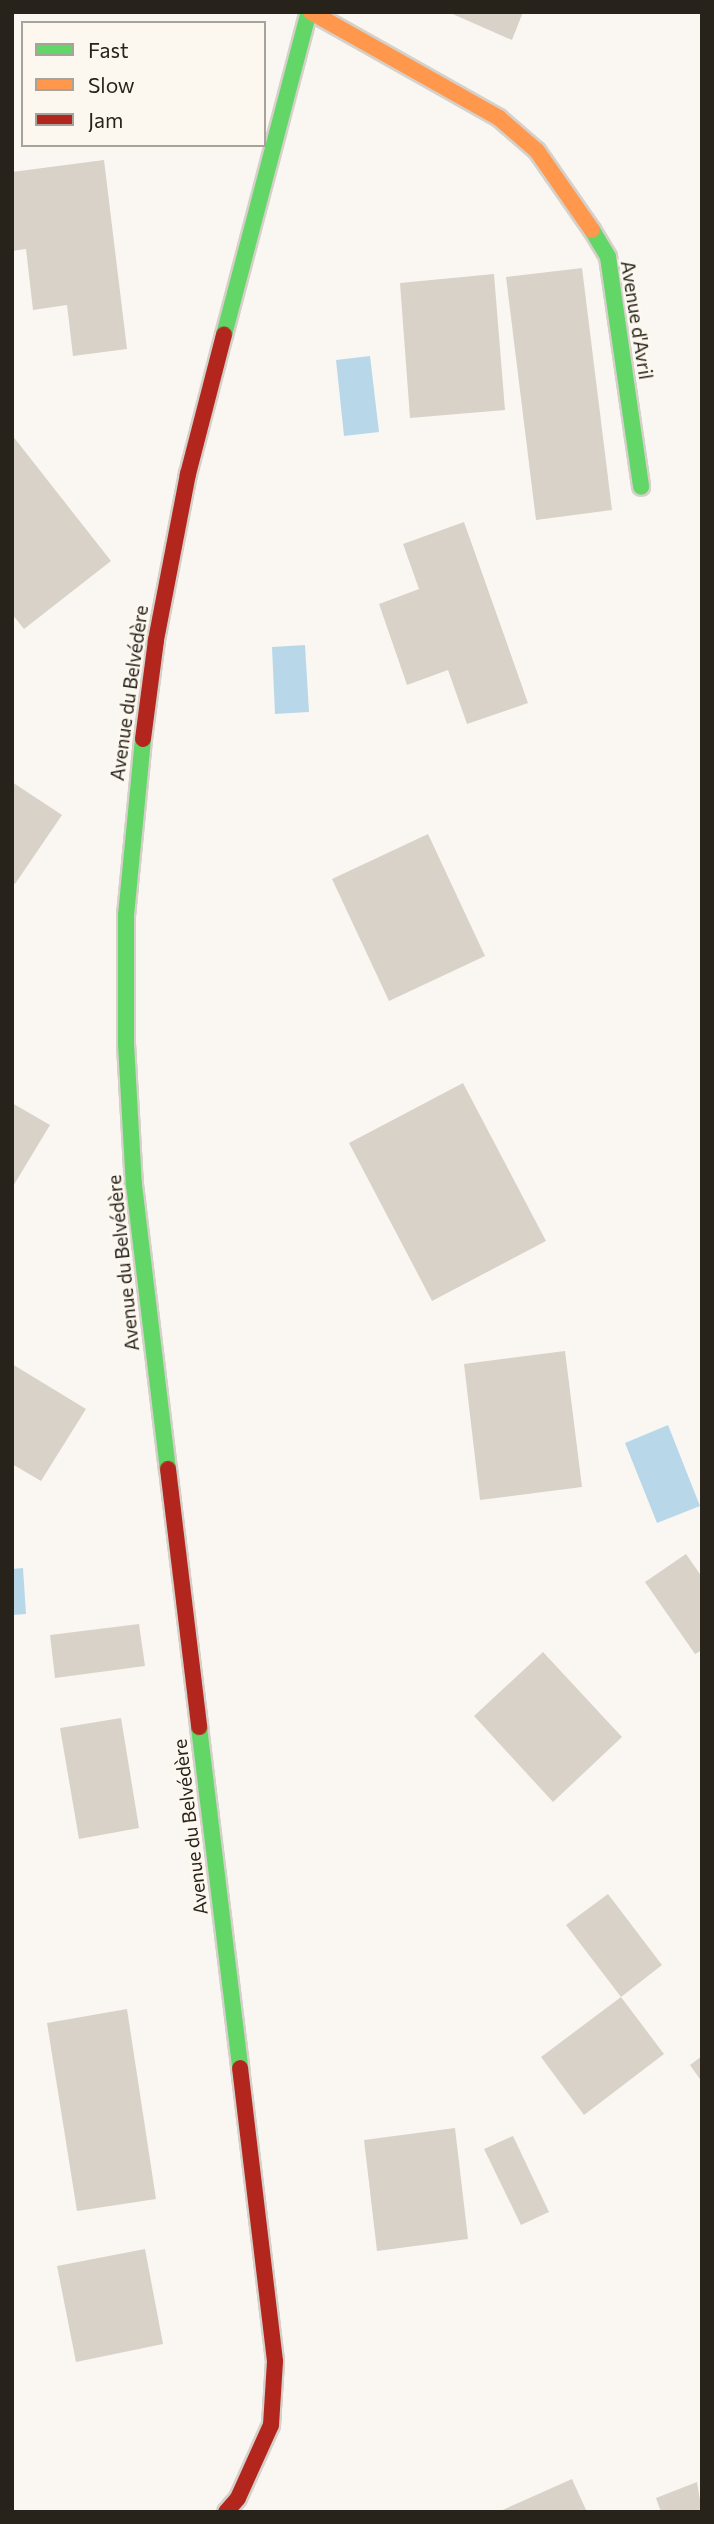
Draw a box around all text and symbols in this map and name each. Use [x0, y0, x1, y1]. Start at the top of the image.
legend [21, 21, 266, 147]
text: Fast [88, 37, 129, 62]
text: Slow [88, 72, 135, 97]
text: Jam [88, 107, 123, 132]
street label: Avenue d'Avril [616, 259, 658, 381]
street label: Avenue du Belvédère [105, 604, 153, 782]
street label: Avenue du Belvédère [102, 1174, 144, 1352]
street label: Avenue du Belvédère [168, 1738, 212, 1916]

